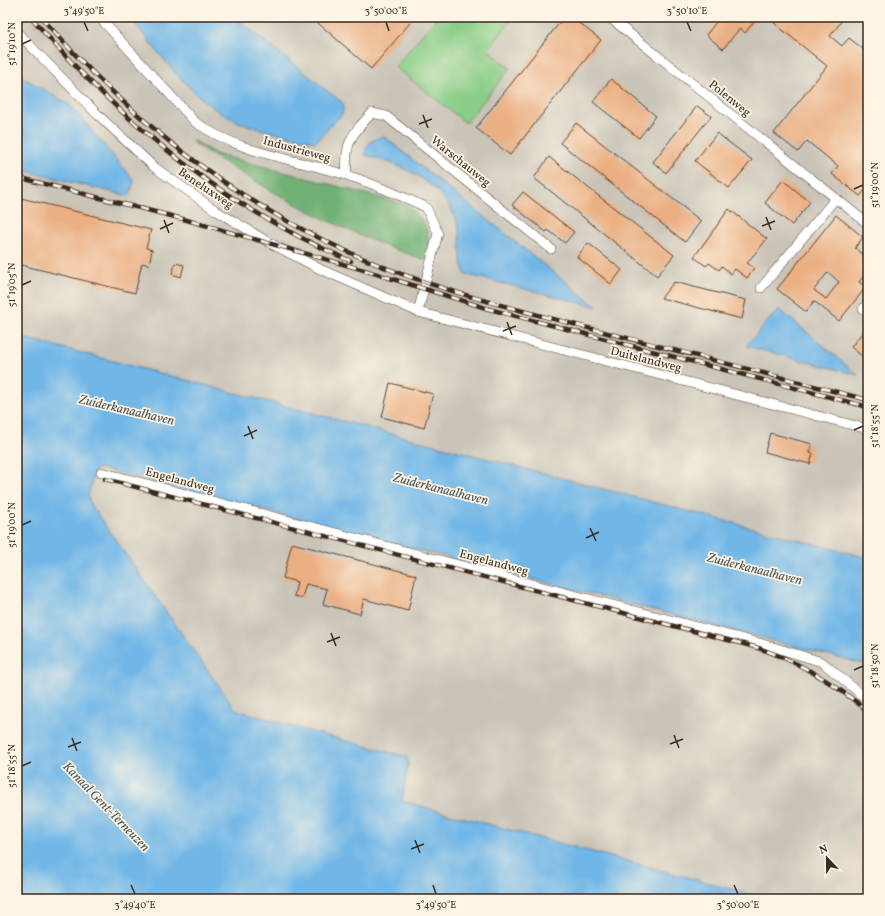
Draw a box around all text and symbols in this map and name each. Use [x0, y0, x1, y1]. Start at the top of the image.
text: 3°49'50"E [64, 4, 104, 18]
text: 3°50'00"E [365, 4, 407, 18]
text: 3°50'10"E [667, 4, 707, 18]
text: 51°19'10"N [5, 22, 19, 66]
street label: Polenweg [705, 77, 754, 121]
street label: Industrieweg [261, 133, 332, 167]
street label: Warschauweg [427, 133, 494, 191]
text: 51°19'00"N [868, 161, 882, 208]
street label: Beneluxweg [175, 164, 236, 213]
text: 51°19'05"N [5, 262, 19, 307]
street label: Duitslandweg [608, 343, 683, 377]
water label: Zuiderkanaalhaven [76, 391, 176, 431]
text: 51°18'55"N [868, 404, 882, 448]
street label: Engelandweg [144, 464, 216, 498]
water label: Zuiderkanaalhaven [390, 469, 490, 510]
text: 51°19'00"N [5, 501, 19, 548]
street label: Engelandweg [458, 546, 530, 580]
water label: Zuiderkanaalhaven [704, 549, 804, 590]
text: 51°18'50"N [868, 643, 882, 688]
text: 51°18'55"N [5, 744, 19, 788]
water label: Kanaal Gent-Terneuzen [58, 759, 153, 856]
north arrow [807, 838, 847, 878]
text: N [817, 842, 830, 859]
text: 3°49'40"E [115, 898, 155, 912]
text: 3°49'50"E [416, 898, 456, 912]
text: 3°50'00"E [717, 898, 759, 912]

